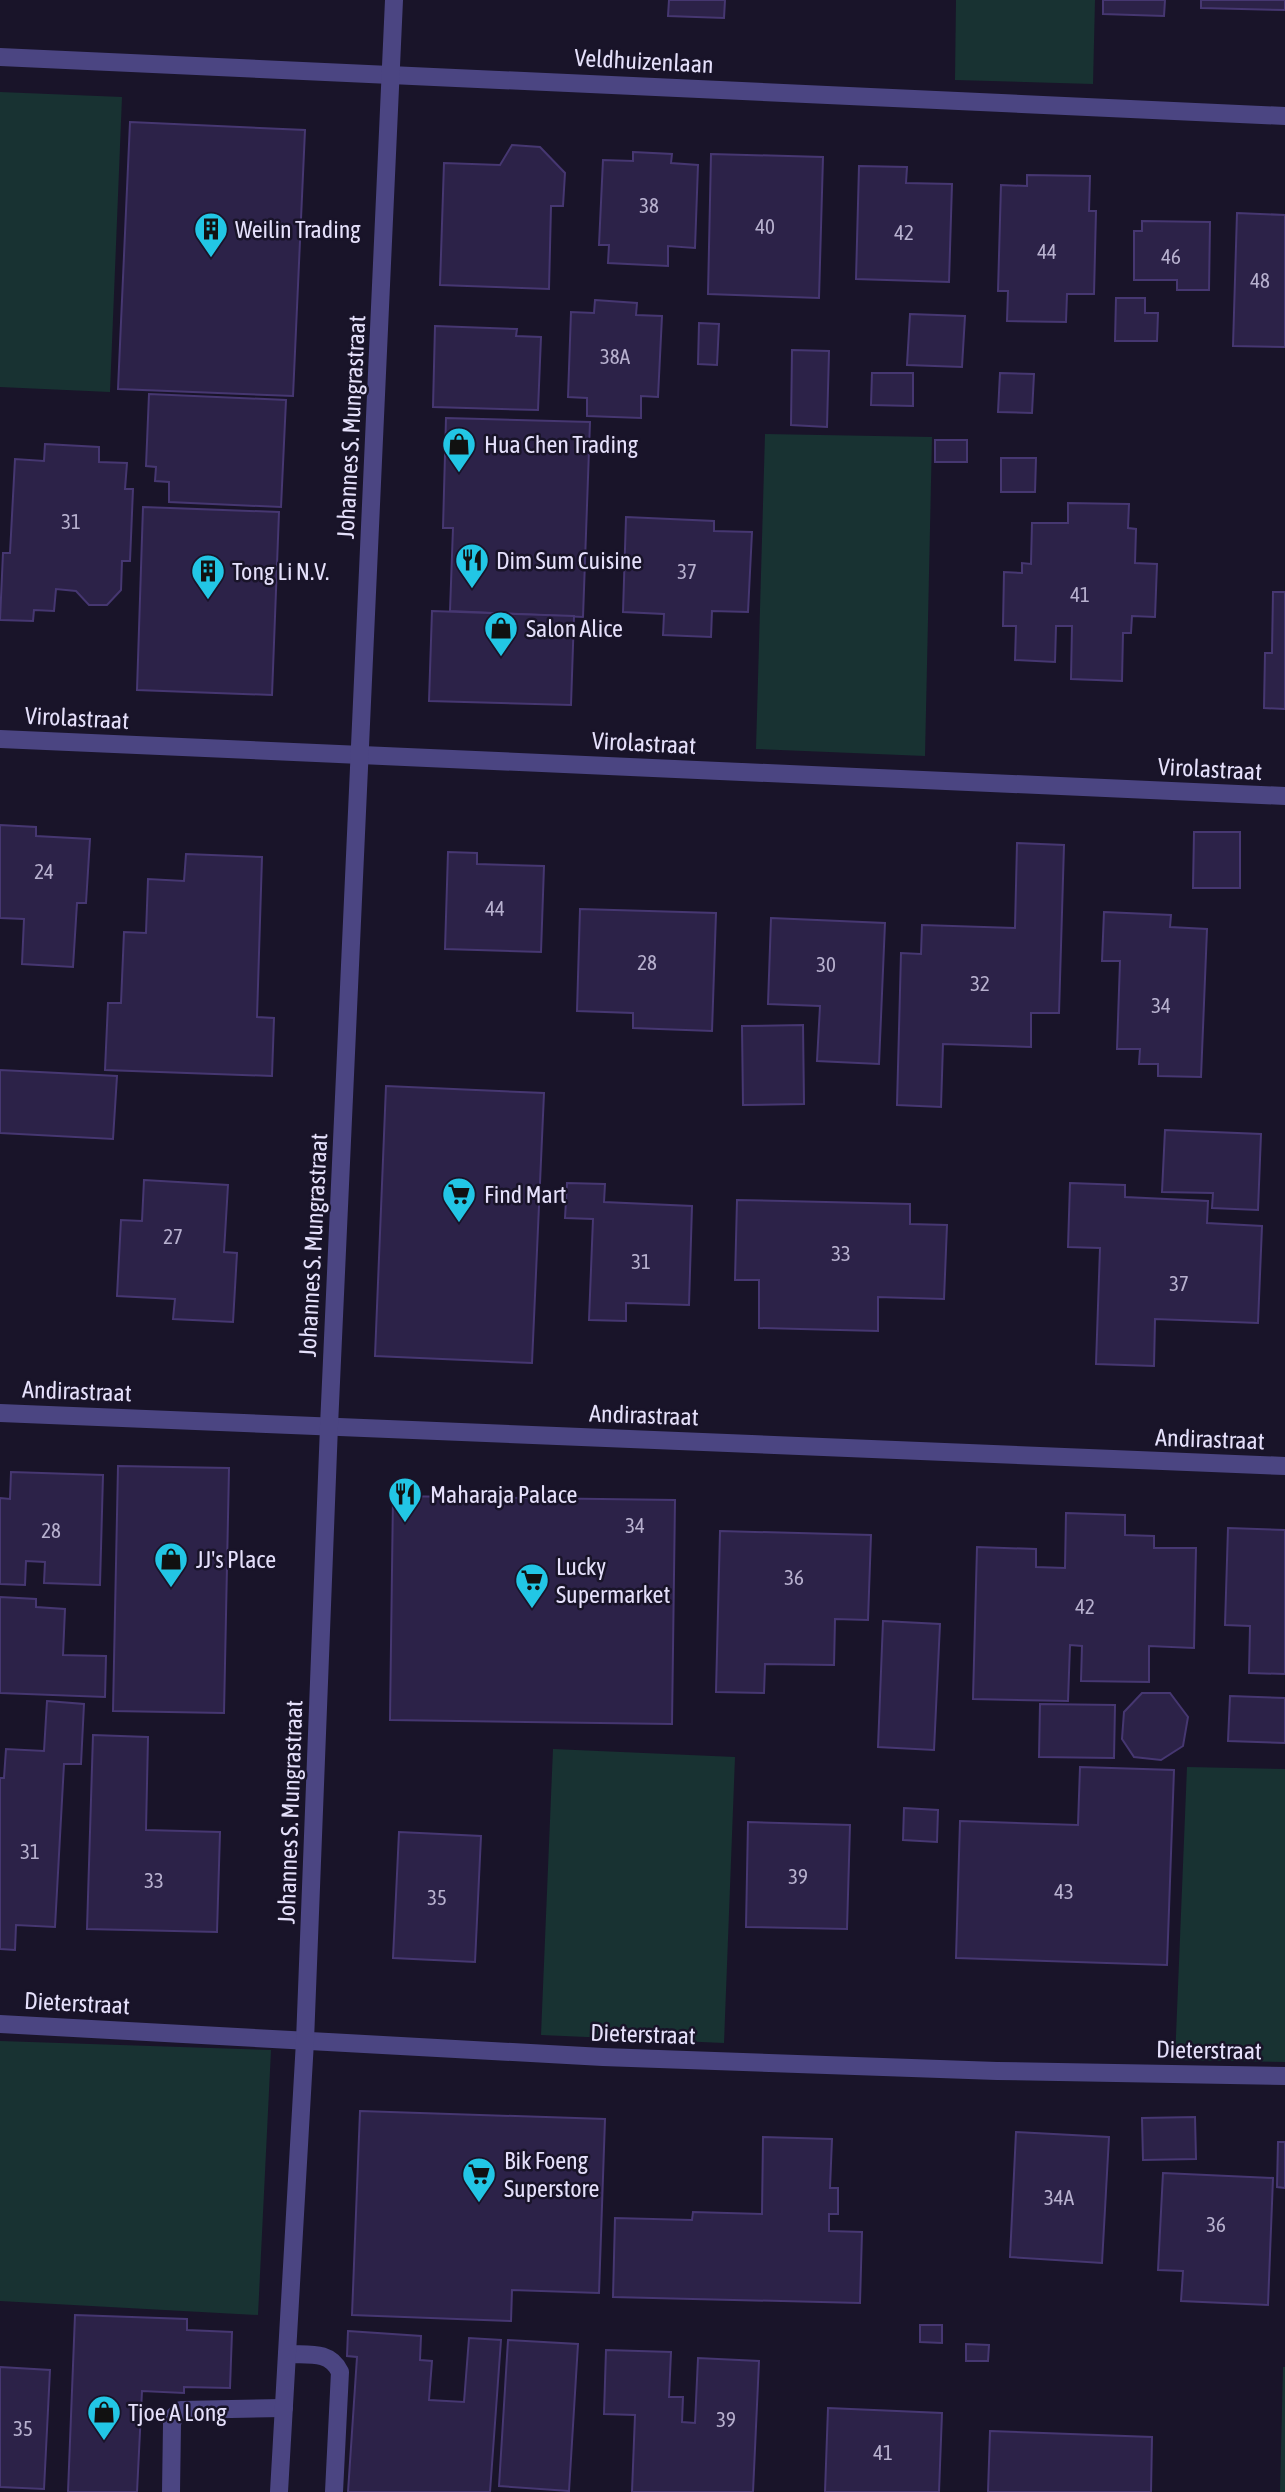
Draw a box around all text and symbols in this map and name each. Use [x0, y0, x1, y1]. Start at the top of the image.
street label: Veldhuizenlaan [574, 44, 714, 78]
house number: 38 [639, 193, 659, 217]
building icon: Weilin Trading [192, 210, 230, 259]
house number: 40 [755, 214, 775, 238]
place label: Weilin Trading [235, 216, 361, 243]
house number: 42 [894, 220, 914, 244]
house number: 44 [1037, 239, 1057, 263]
house number: 46 [1161, 244, 1181, 268]
house number: 48 [1250, 268, 1270, 292]
street label: Johannes S. Mungrastraat [332, 314, 370, 540]
house number: 38A [600, 344, 631, 368]
shop icon: Hua Chen Trading [440, 425, 478, 474]
place label: Hua Chen Trading [484, 431, 639, 458]
house number: 31 [61, 509, 81, 533]
restaurant icon: Dim Sum Cuisine [453, 541, 491, 590]
place label: Dim Sum Cuisine [496, 547, 642, 574]
building icon: Tong Li N.V. [189, 552, 227, 601]
place label: Tong Li N.V. [232, 558, 329, 585]
house number: 37 [677, 559, 697, 583]
house number: 41 [1070, 582, 1090, 606]
shop icon: Salon Alice [482, 609, 520, 658]
place label: Salon Alice [526, 615, 623, 642]
street label: Virolastraat [24, 702, 130, 734]
street label: Virolastraat [591, 727, 697, 759]
street label: Virolastraat [1157, 753, 1263, 785]
house number: 24 [34, 859, 54, 883]
house number: 44 [485, 896, 505, 920]
house number: 28 [637, 950, 657, 974]
house number: 30 [816, 952, 836, 976]
house number: 32 [970, 971, 990, 995]
house number: 34 [1151, 993, 1171, 1017]
street label: Johannes S. Mungrastraat [294, 1132, 332, 1358]
supermarket icon: Find Mart [440, 1175, 478, 1224]
place label: Find Mart [484, 1181, 567, 1208]
house number: 27 [163, 1224, 183, 1248]
house number: 33 [831, 1241, 851, 1265]
house number: 31 [631, 1249, 651, 1273]
house number: 37 [1169, 1271, 1189, 1295]
street label: Andirastraat [22, 1376, 132, 1406]
street label: Andirastraat [589, 1400, 699, 1430]
street label: Andirastraat [1155, 1424, 1265, 1454]
restaurant icon: Maharaja Palace [386, 1475, 424, 1524]
place label: Maharaja Palace [430, 1481, 578, 1508]
house number: 34 [625, 1513, 645, 1537]
house number: 28 [41, 1518, 61, 1542]
shop icon: JJ's Place [152, 1540, 190, 1589]
place label: JJ's Place [196, 1546, 276, 1573]
place label: Lucky Supermarket [556, 1553, 671, 1608]
supermarket icon: Lucky Supermarket [513, 1561, 551, 1610]
house number: 36 [784, 1565, 804, 1589]
house number: 42 [1075, 1594, 1095, 1618]
street label: Johannes S. Mungrastraat [273, 1700, 307, 1924]
house number: 31 [20, 1839, 40, 1863]
house number: 39 [788, 1864, 808, 1888]
house number: 33 [144, 1868, 164, 1892]
house number: 43 [1054, 1879, 1074, 1903]
house number: 35 [427, 1885, 447, 1909]
street label: Dieterstraat [23, 1987, 131, 2019]
street label: Dieterstraat [590, 2019, 696, 2049]
street label: Dieterstraat [1156, 2036, 1262, 2064]
place label: Bik Foeng Superstore [504, 2147, 599, 2202]
supermarket icon: Bik Foeng Superstore [460, 2155, 498, 2204]
house number: 34A [1044, 2185, 1075, 2209]
house number: 36 [1206, 2212, 1226, 2236]
shop icon: Tjoe A Long [85, 2393, 123, 2442]
place label: Tjoe A Long [128, 2399, 227, 2426]
house number: 39 [716, 2407, 736, 2431]
house number: 35 [13, 2416, 33, 2440]
house number: 41 [873, 2440, 893, 2464]

